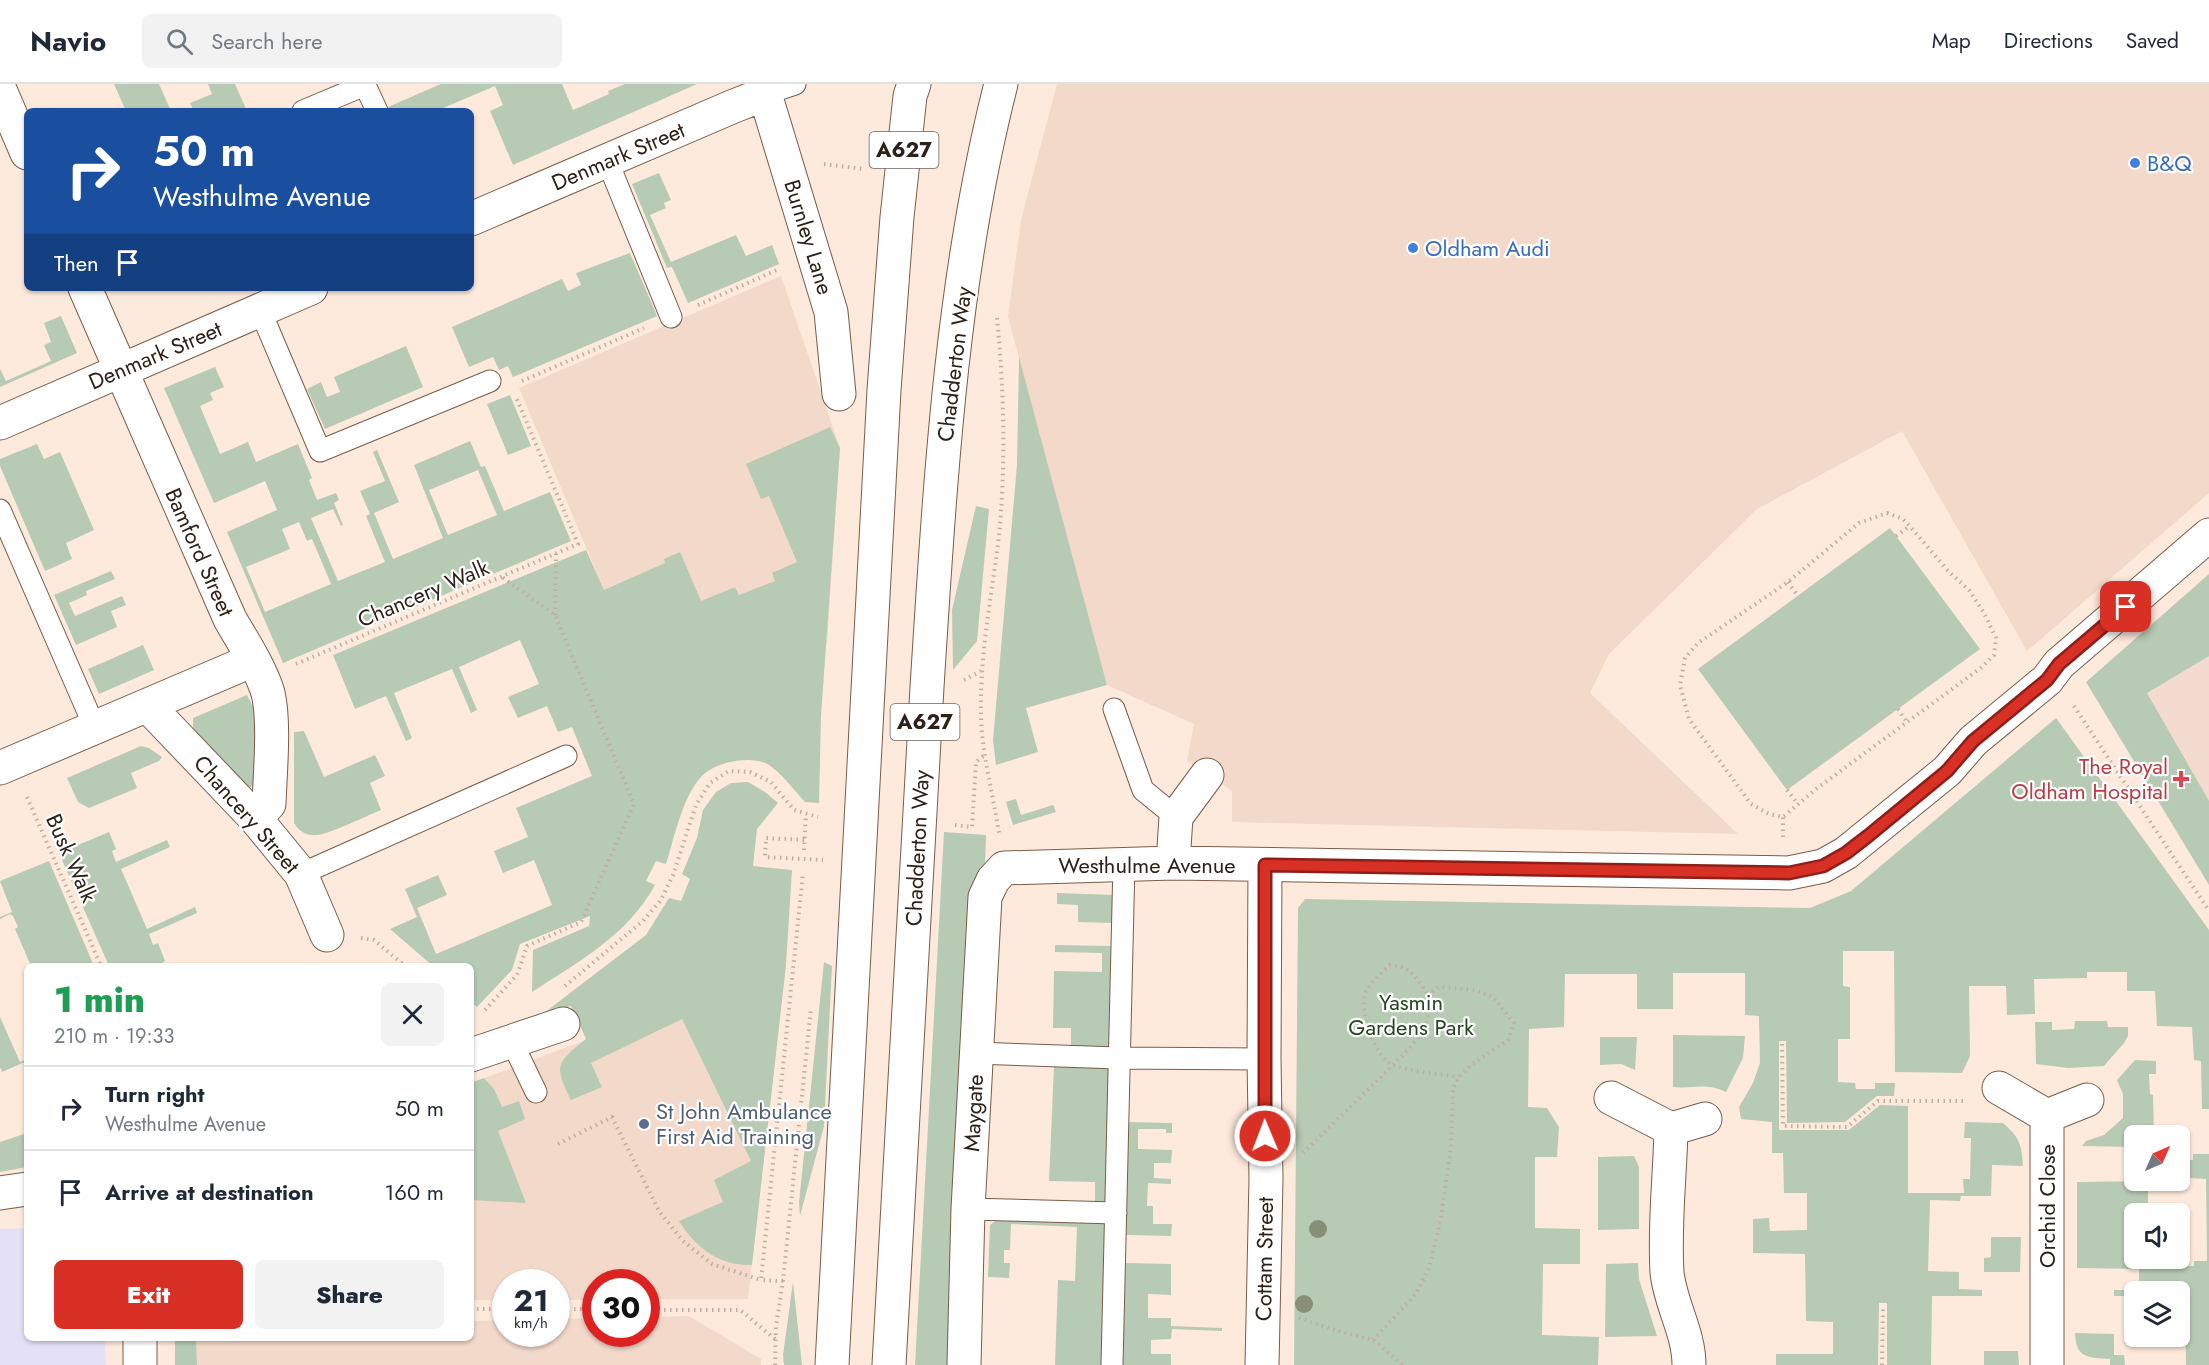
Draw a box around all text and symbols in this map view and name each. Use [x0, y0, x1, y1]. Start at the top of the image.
search box [142, 14, 562, 68]
text: Navio [30, 21, 106, 62]
icon: search [163, 25, 196, 58]
text: Search here [211, 25, 322, 57]
text: Map [1932, 26, 1971, 56]
text: Directions [2004, 26, 2093, 56]
text: Saved [2126, 26, 2179, 56]
street label: Denmark Street [546, 113, 690, 198]
text: 50 m [153, 121, 255, 182]
icon: right [54, 132, 132, 210]
road number: A627 [870, 132, 938, 168]
place label: B&Q [2147, 147, 2192, 179]
marker: B&Q [2128, 156, 2142, 170]
street label: Burnley Lane [776, 176, 842, 298]
text: Westhulme Avenue [153, 177, 371, 216]
place label: Oldham Audi [1425, 232, 1550, 264]
marker: Oldham Audi [1406, 241, 1420, 255]
icon: arrive [111, 246, 144, 279]
text: Then [54, 247, 99, 279]
street label: Chadderton Way [929, 284, 979, 444]
street label: Denmark Street [83, 312, 227, 397]
street label: Bamford Street [157, 483, 243, 622]
street label: Chancery Walk [352, 551, 494, 635]
pin [2100, 581, 2151, 632]
icon: arrive [2109, 590, 2142, 623]
road number: A627 [890, 704, 960, 740]
street label: Chancery Street [187, 748, 308, 881]
place label: The Royal Oldham Hospital [2011, 750, 2168, 807]
street label: Chadderton Way [897, 769, 937, 927]
marker: The Royal Oldham Hospital [2172, 770, 2190, 788]
street label: Busk Walk [38, 809, 106, 908]
street label: Westhulme Avenue [1058, 849, 1236, 881]
text: 1 min [54, 973, 145, 1025]
button: close [381, 983, 444, 1046]
park label: Yasmin Gardens Park [1348, 986, 1474, 1043]
text: 210 m · 19:33 [54, 1022, 174, 1051]
street label: Maygate [955, 1074, 991, 1152]
text: Turn right [105, 1078, 205, 1110]
icon: right [54, 1092, 87, 1125]
text: 50 m [395, 1092, 444, 1124]
place label: St John Ambulance First Aid Training [656, 1095, 832, 1152]
position arrow [1233, 1104, 1297, 1168]
text: Westhulme Avenue [105, 1110, 266, 1139]
marker: St John Ambulance First Aid Training [637, 1117, 651, 1131]
north arrow [2124, 1125, 2190, 1191]
map controls [2124, 1125, 2190, 1347]
street label: Orchid Close [2031, 1144, 2063, 1268]
icon: arrive [54, 1176, 87, 1209]
text: Arrive at destination [105, 1176, 314, 1208]
text: 160 m [384, 1176, 444, 1208]
street label: Cottam Street [1247, 1196, 1281, 1322]
button: sound [2124, 1203, 2190, 1269]
button: Exit [54, 1260, 243, 1329]
button: Share [255, 1260, 444, 1329]
speed limit sign: 30 [582, 1269, 660, 1347]
text: 21 [514, 1279, 548, 1322]
button: layers [2124, 1281, 2190, 1347]
text: km/h [514, 1312, 548, 1334]

